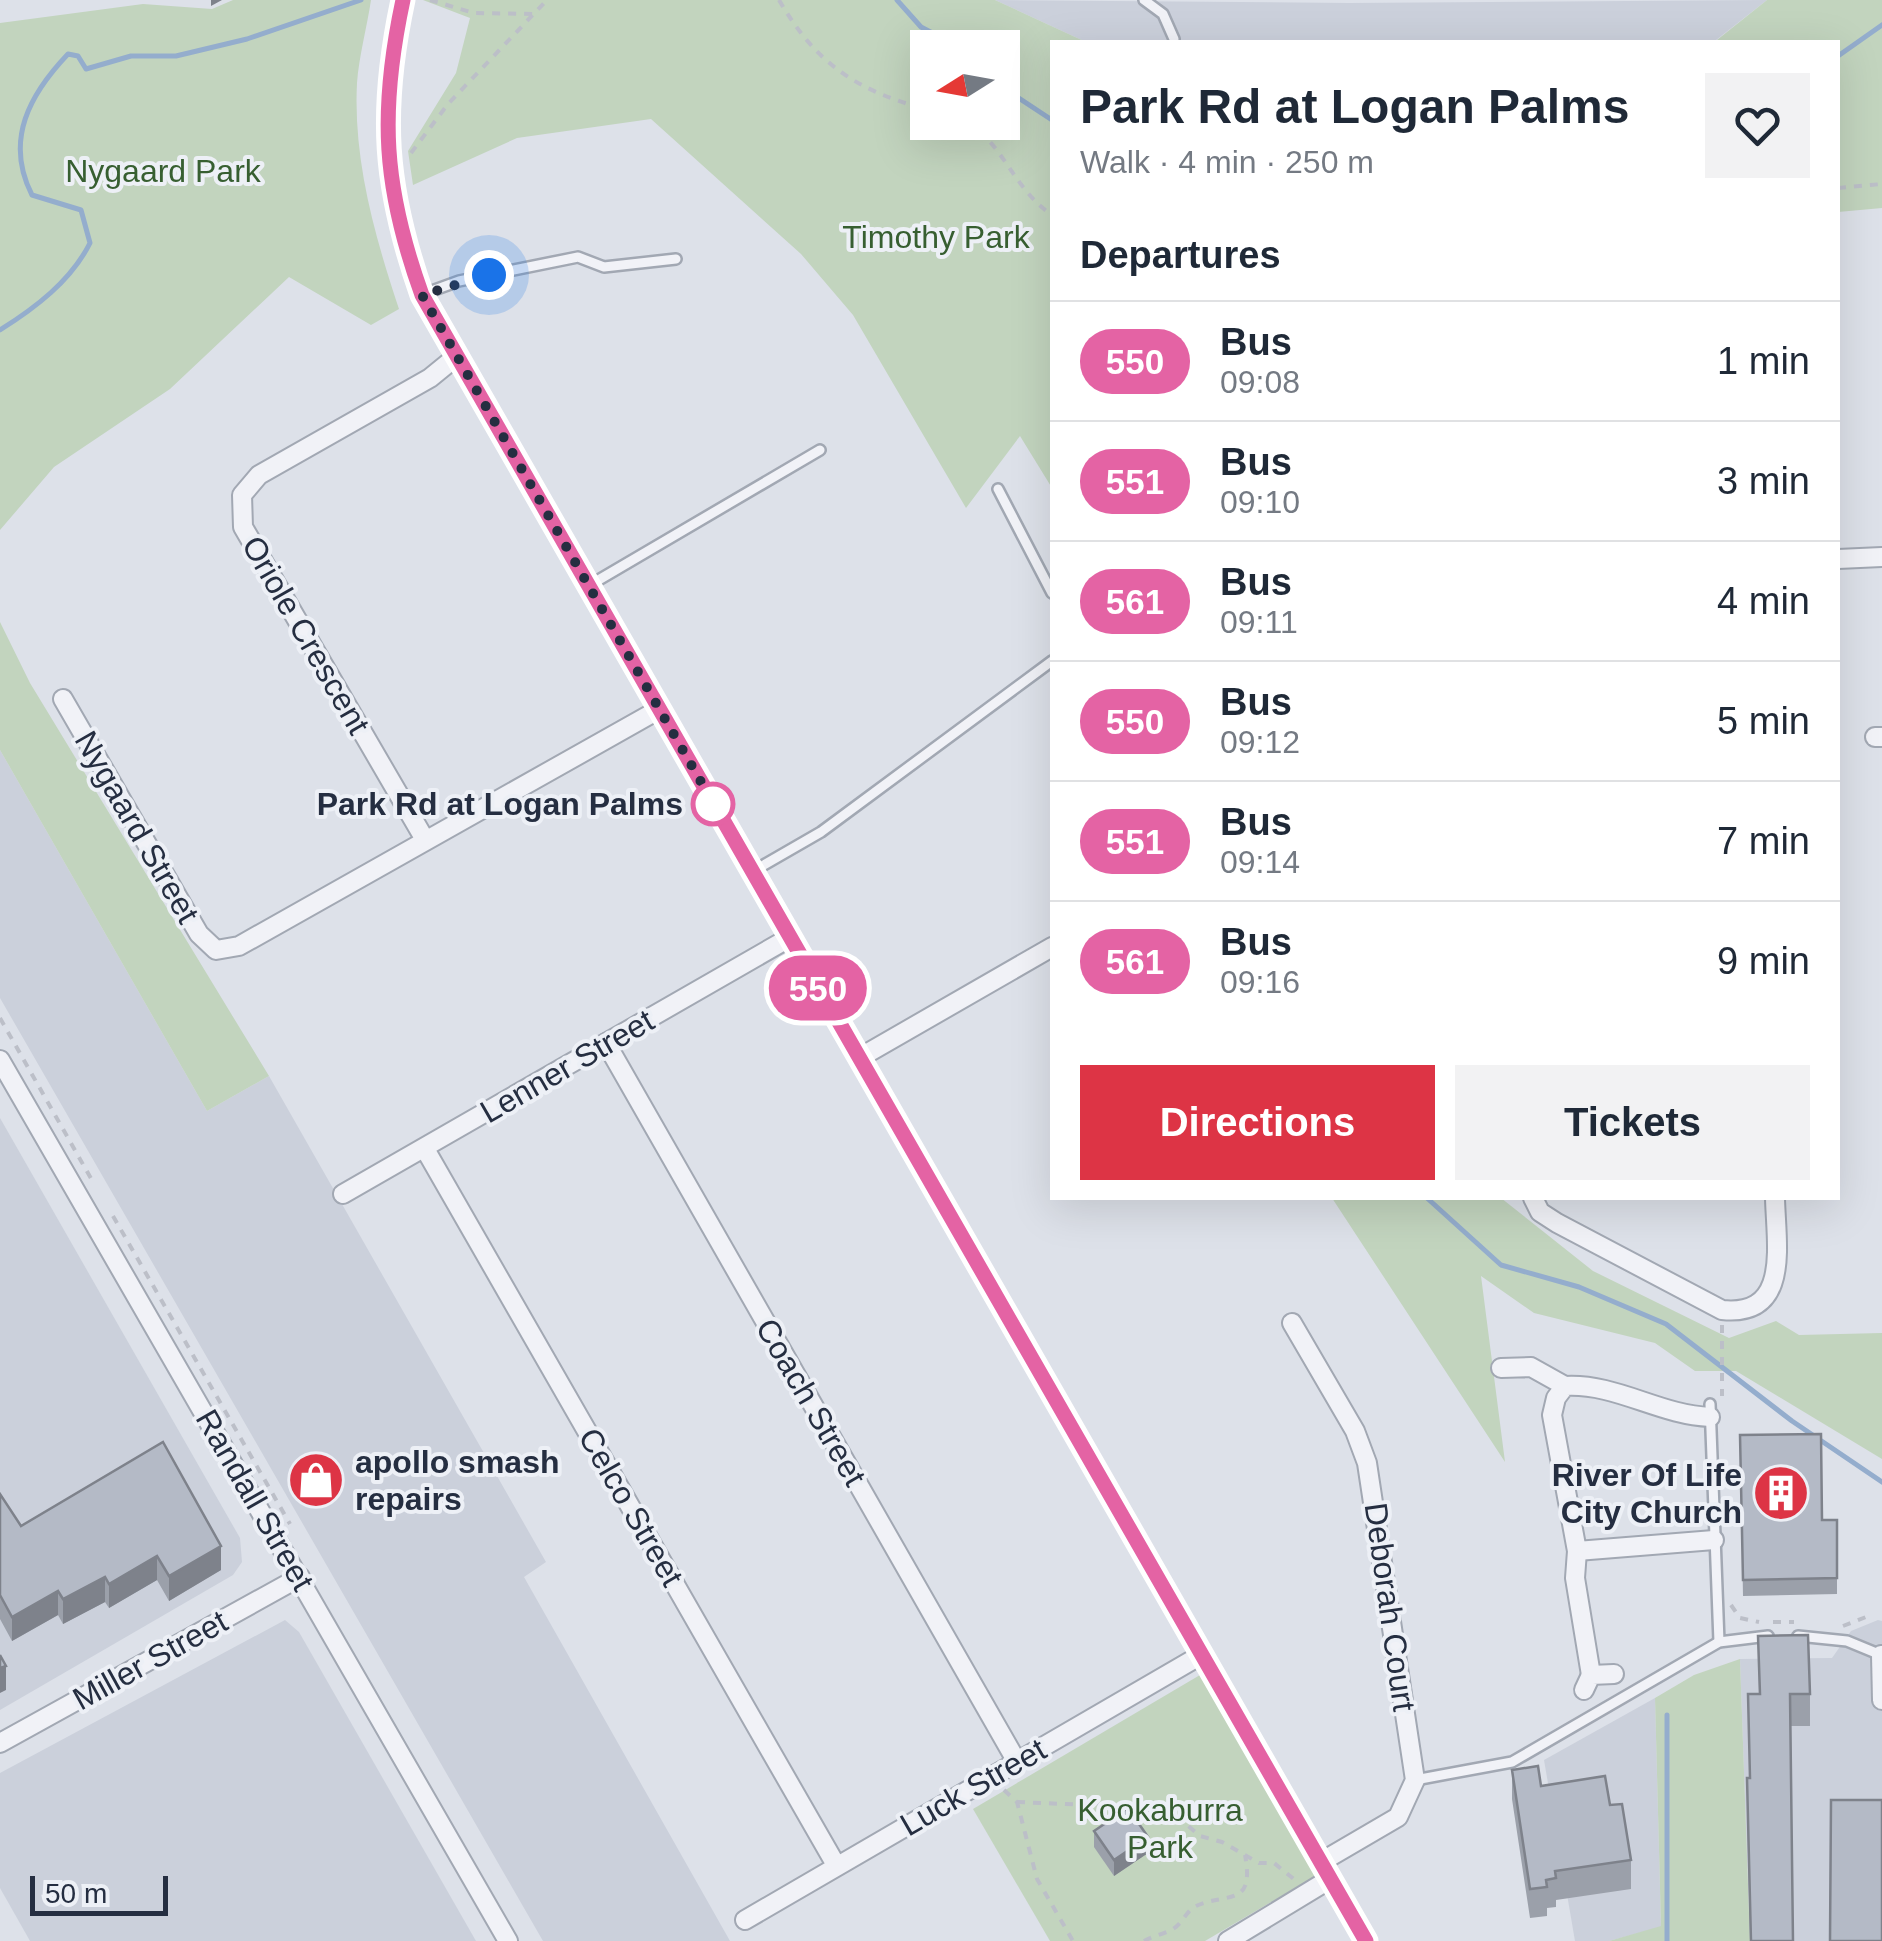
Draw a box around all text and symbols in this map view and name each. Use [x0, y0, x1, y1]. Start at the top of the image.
north arrow [910, 30, 1020, 140]
map controls [910, 30, 1020, 140]
button: heart [1705, 73, 1810, 178]
text: Park Rd at Logan Palms [1080, 80, 1630, 133]
text: Walk · 4 min · 250 m [1080, 144, 1374, 180]
park label: Nygaard Park [65, 153, 262, 189]
park label: Timothy Park [842, 219, 1031, 255]
text: Departures [1080, 234, 1281, 276]
your location [464, 250, 514, 300]
text: Bus [1220, 321, 1292, 363]
text: 1 min [1717, 340, 1810, 382]
text: 550 [1106, 342, 1164, 381]
text: 09:08 [1220, 364, 1300, 400]
text: Bus [1220, 441, 1292, 483]
text: 3 min [1717, 460, 1810, 502]
text: 551 [1106, 462, 1164, 501]
text: 09:10 [1220, 484, 1300, 520]
street label: Oriole Crescent [235, 530, 377, 740]
text: Bus [1220, 561, 1292, 603]
text: 4 min [1717, 580, 1810, 622]
text: 561 [1106, 582, 1164, 621]
text: 09:11 [1220, 604, 1298, 640]
text: Bus [1220, 681, 1292, 723]
text: 5 min [1717, 700, 1810, 742]
text: 550 [1106, 702, 1164, 741]
text: 09:12 [1220, 724, 1300, 760]
street label: Nygaard Street [68, 725, 206, 929]
marker: Park Rd at Logan Palms [692, 783, 734, 825]
place label: Park Rd at Logan Palms [317, 786, 683, 822]
text: Bus [1220, 801, 1292, 843]
text: 7 min [1717, 820, 1810, 862]
text: 551 [1106, 822, 1164, 861]
text: 09:14 [1220, 844, 1300, 880]
text: Bus [1220, 921, 1292, 963]
text: 9 min [1717, 940, 1810, 982]
text: 561 [1106, 942, 1164, 981]
line badge: 550 [760, 956, 876, 1020]
text: 09:16 [1220, 964, 1300, 1000]
text: 550 [789, 969, 847, 1008]
street label: Lenner Street [474, 1002, 660, 1130]
button: Directions [1080, 1065, 1435, 1180]
button: Tickets [1455, 1065, 1810, 1180]
street label: Coach Street [749, 1312, 873, 1492]
street label: Randall Street [189, 1403, 321, 1597]
street label: Celco Street [571, 1422, 691, 1592]
place label: apollo smash repairs [355, 1444, 560, 1517]
shop icon: apollo smash repairs [286, 1450, 346, 1510]
place label: River Of Life City Church [1552, 1457, 1742, 1530]
building icon: River Of Life City Church [1751, 1463, 1811, 1523]
street label: Deborah Court [1358, 1501, 1422, 1714]
street label: Miller Street [67, 1603, 233, 1717]
street label: Luck Street [894, 1731, 1052, 1843]
park label: Kookaburra Park [1077, 1792, 1243, 1865]
scale bar [30, 1871, 168, 1916]
text: 50 m [45, 1878, 107, 1909]

